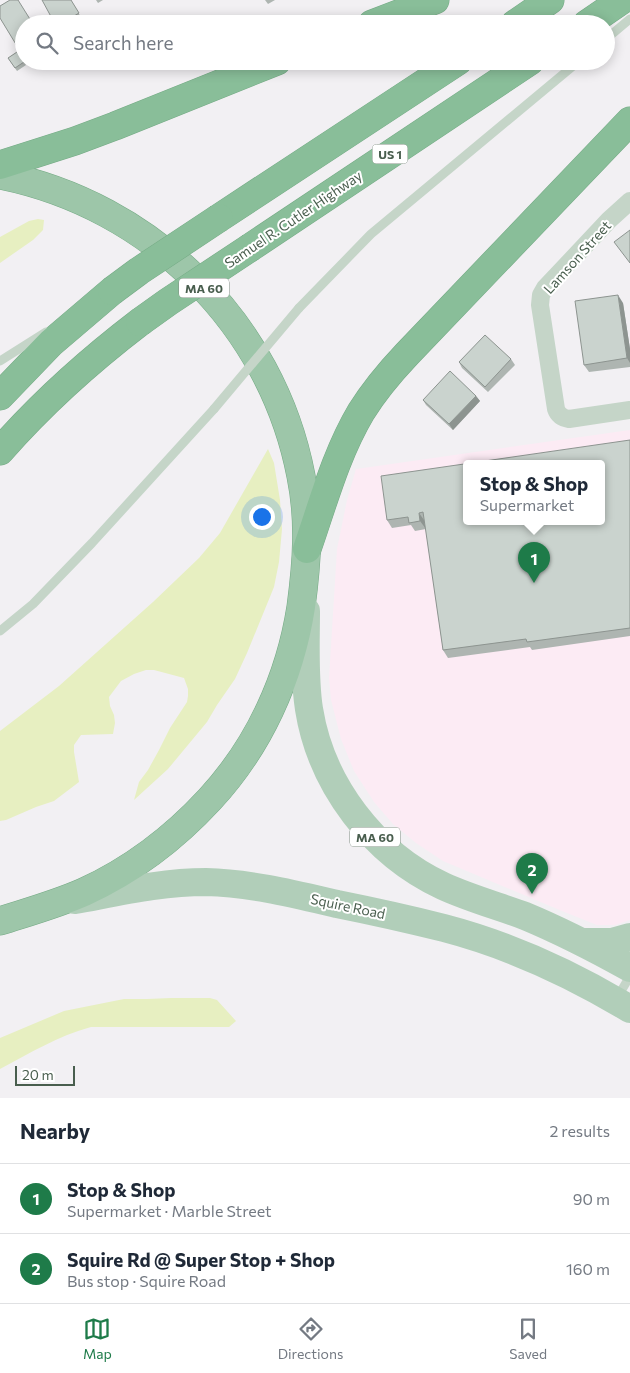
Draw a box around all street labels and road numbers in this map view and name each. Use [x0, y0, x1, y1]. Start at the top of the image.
road number: US 1 [372, 144, 408, 164]
street label: Samuel R. Cutler Highway [221, 167, 365, 271]
street label: Lamson Street [540, 217, 614, 297]
road number: MA 60 [179, 278, 229, 298]
road number: MA 60 [350, 828, 400, 846]
street label: Squire Road [309, 890, 387, 922]

